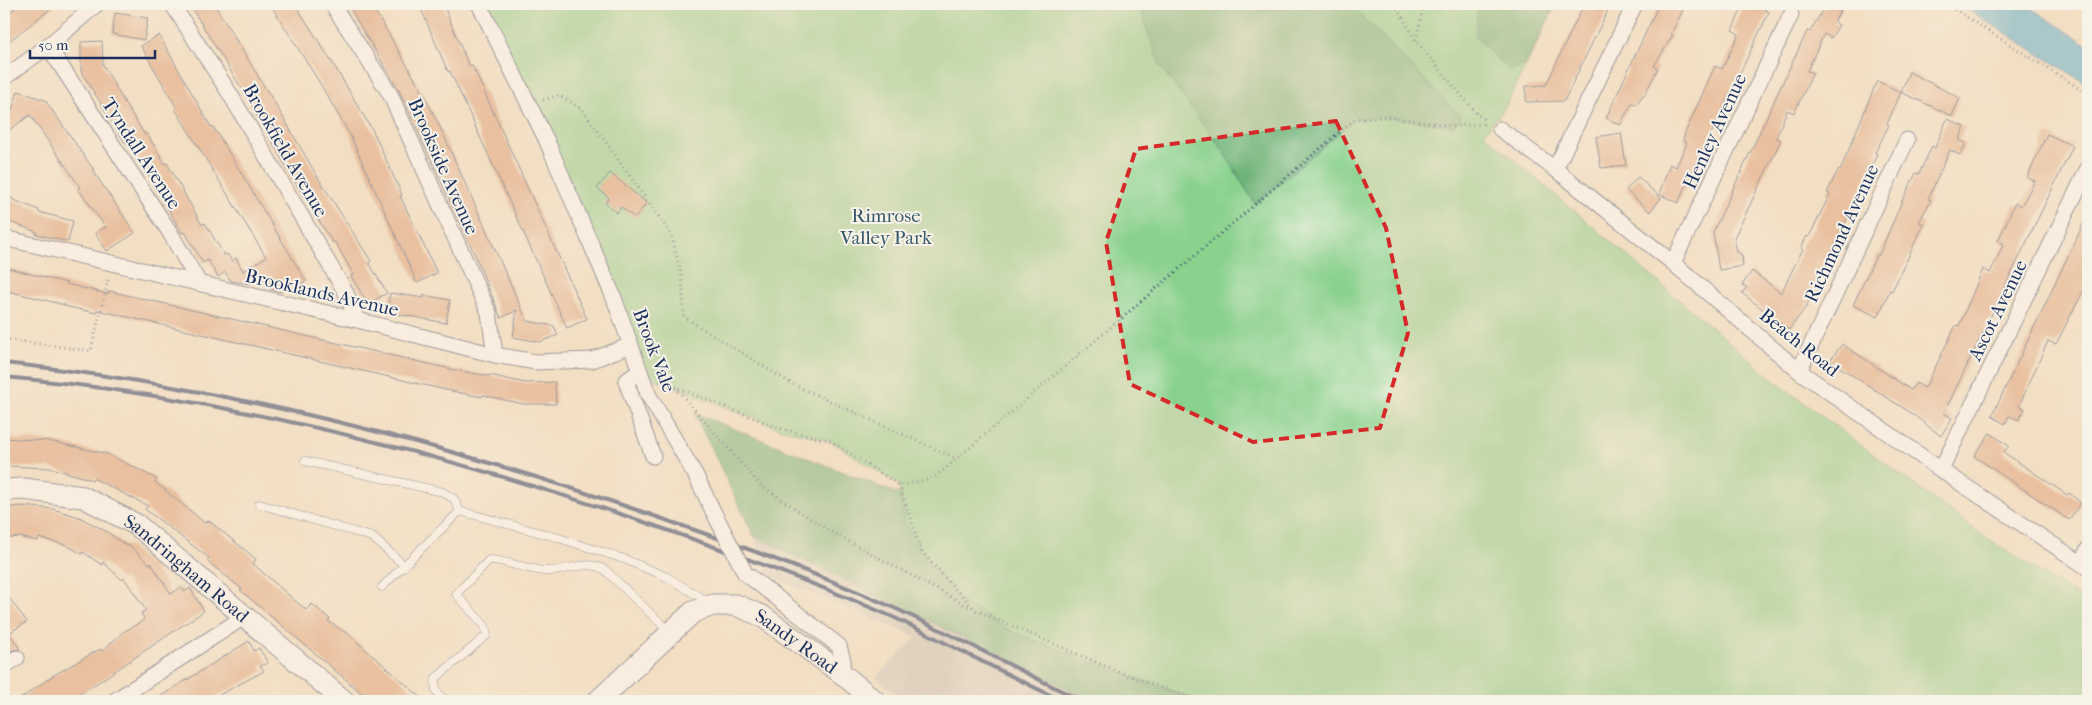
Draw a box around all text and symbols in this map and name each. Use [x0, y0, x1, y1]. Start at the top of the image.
scale bar [30, 28, 155, 60]
text: 50 m [38, 36, 69, 54]
street label: Henley Avenue [1679, 70, 1751, 193]
street label: Brookfield Avenue [238, 80, 332, 221]
street label: Tyndall Avenue [97, 94, 185, 213]
street label: Brookside Avenue [403, 95, 483, 238]
street label: Richmond Avenue [1800, 161, 1884, 306]
park label: Rimrose Valley Park [839, 205, 932, 249]
street label: Ascot Avenue [1964, 256, 2032, 365]
street label: Brooklands Avenue [243, 265, 401, 321]
street label: Beach Road [1755, 304, 1844, 382]
street label: Brook Vale [628, 305, 680, 395]
street label: Sandringham Road [120, 510, 254, 628]
street label: Sandy Road [752, 605, 842, 679]

